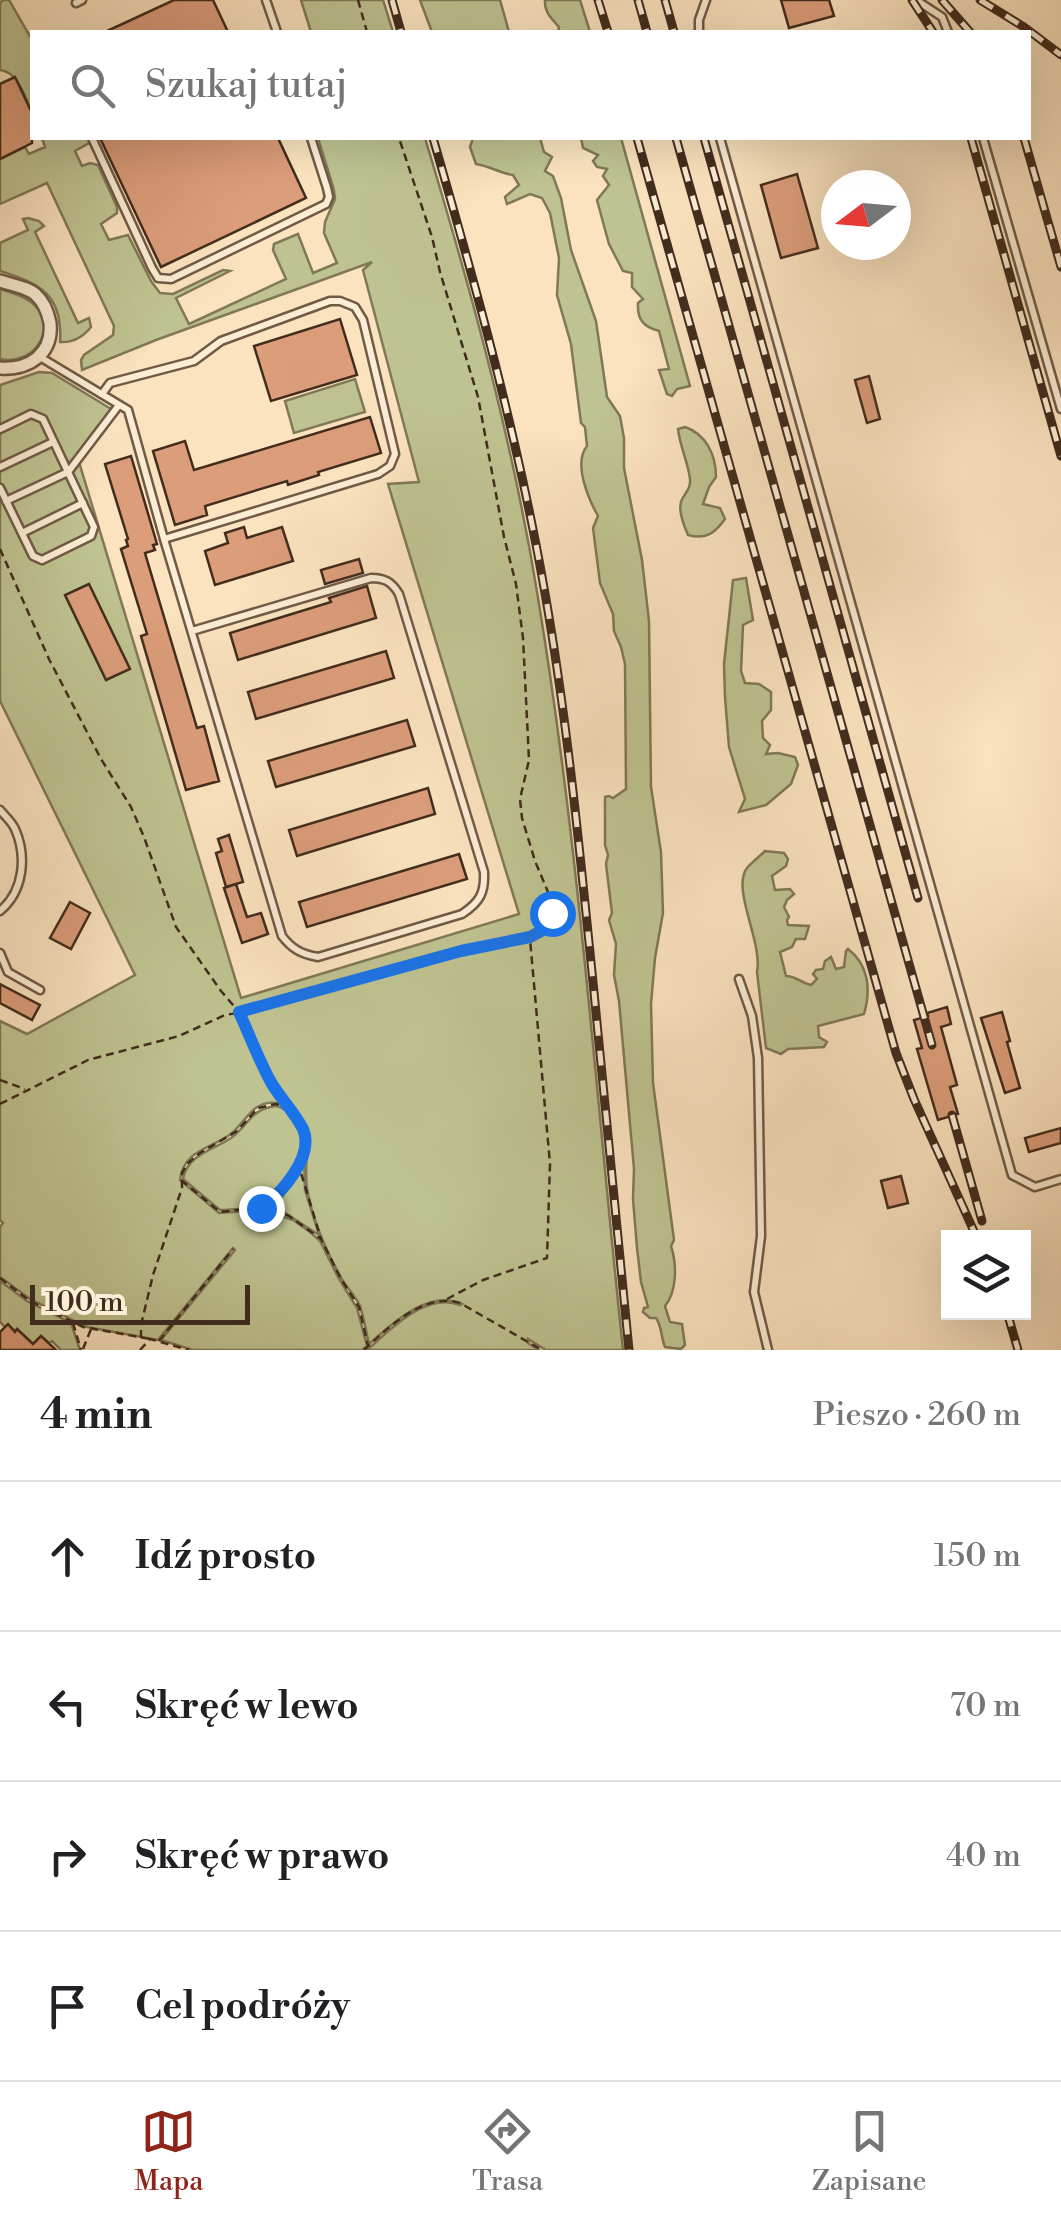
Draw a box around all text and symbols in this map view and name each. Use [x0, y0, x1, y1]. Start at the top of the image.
search box [30, 30, 1031, 140]
icon: search [65, 58, 120, 113]
text: Szukaj tutaj [145, 62, 348, 109]
north arrow [821, 170, 911, 260]
route start [530, 891, 576, 937]
route end [239, 1186, 285, 1232]
map controls [941, 1230, 1031, 1320]
button: layers [941, 1230, 1031, 1320]
scale bar [30, 1280, 250, 1324]
text: 100 m [45, 1285, 124, 1320]
text: 4 min [40, 1389, 152, 1442]
text: Pieszo · 260 m [813, 1395, 1021, 1435]
icon: ahead [40, 1529, 95, 1584]
text: Idź prosto [135, 1533, 316, 1580]
text: 150 m [934, 1536, 1021, 1576]
icon: left [40, 1679, 95, 1734]
text: Skręć w lewo [135, 1683, 359, 1730]
text: 70 m [950, 1686, 1021, 1726]
icon: right [40, 1829, 95, 1884]
text: Skręć w prawo [135, 1833, 389, 1880]
text: 40 m [946, 1836, 1021, 1876]
icon: arrive [40, 1979, 95, 2034]
text: Cel podróży [135, 1983, 350, 2030]
tab: Mapa [134, 2104, 204, 2199]
tab: Trasa [472, 2104, 543, 2199]
tab: Zapisane [812, 2104, 927, 2199]

